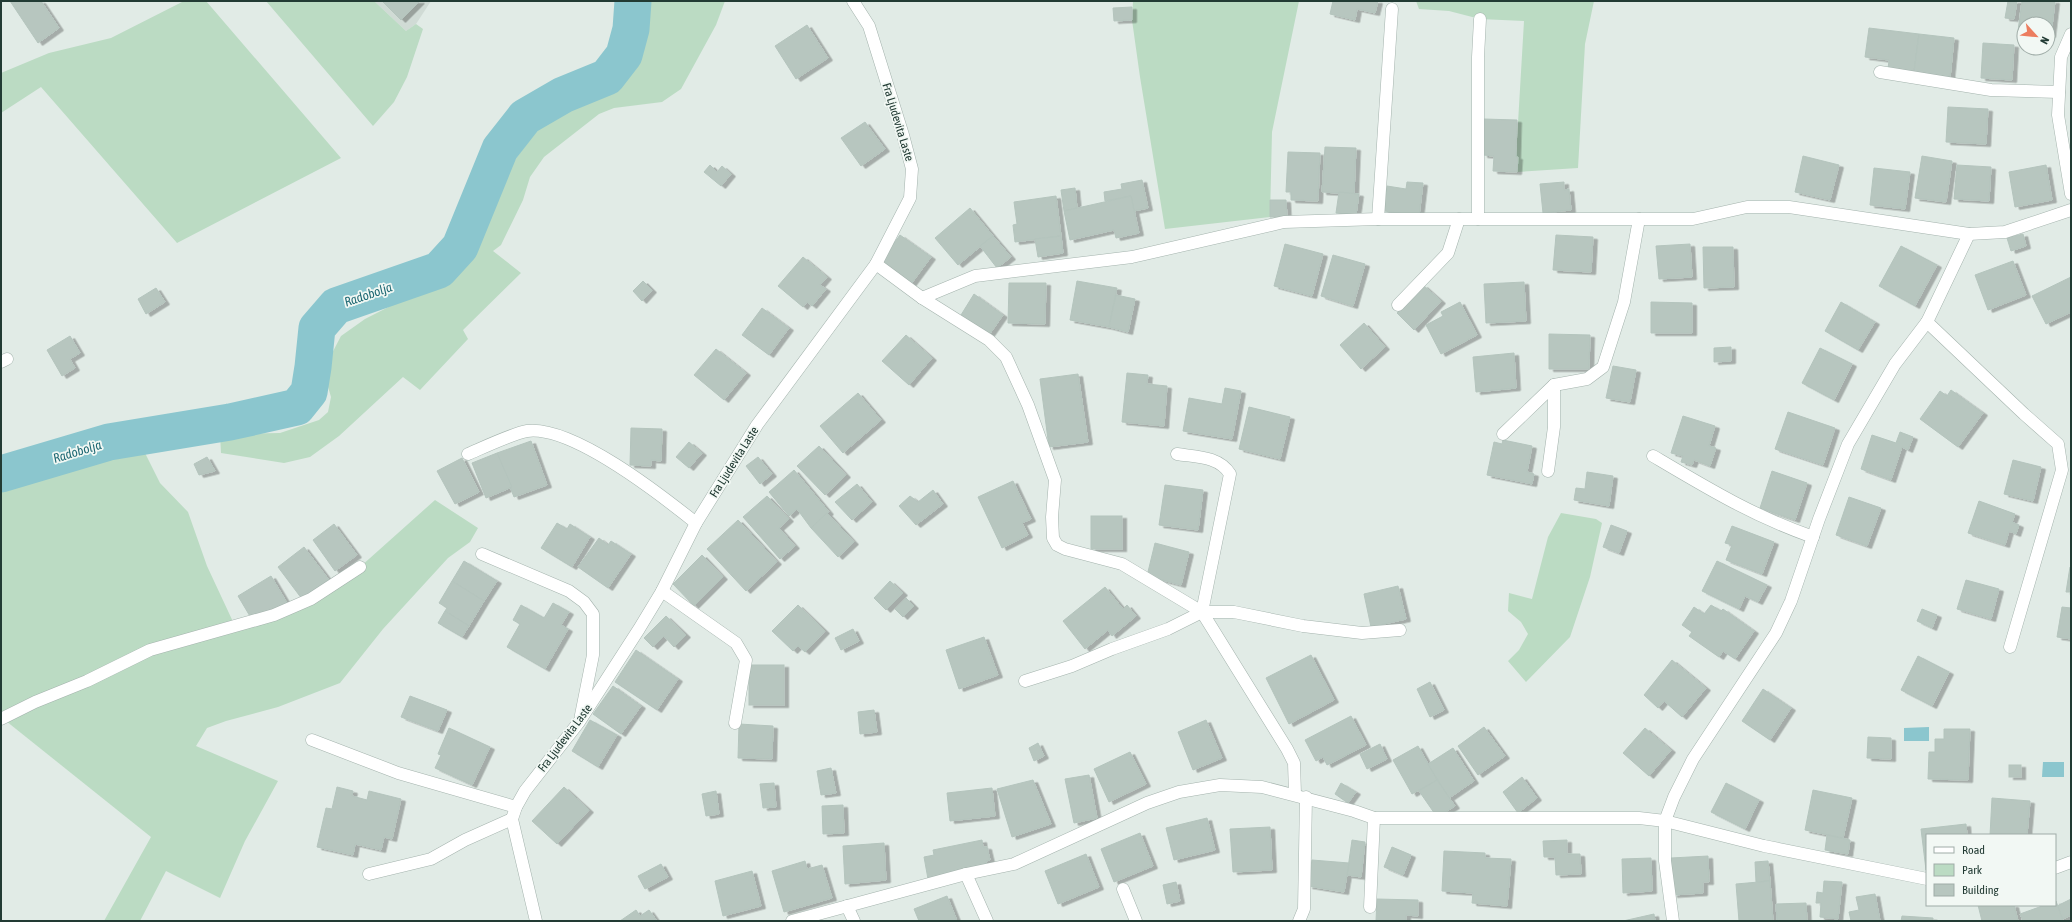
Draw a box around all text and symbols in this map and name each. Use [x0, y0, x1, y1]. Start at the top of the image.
north arrow [2016, 16, 2056, 56]
text: N [2038, 35, 2052, 46]
street label: Fra Ljudevita Laste [879, 81, 917, 163]
water label: Radobolja [342, 279, 394, 310]
street label: Fra Ljudevita Laste [707, 424, 761, 500]
water label: Radobolja [51, 437, 103, 466]
street label: Fra Ljudevita Laste [535, 701, 595, 775]
legend [1926, 834, 2056, 906]
text: Road [1962, 843, 1985, 857]
text: Park [1962, 863, 1983, 877]
text: Building [1962, 883, 2000, 897]

